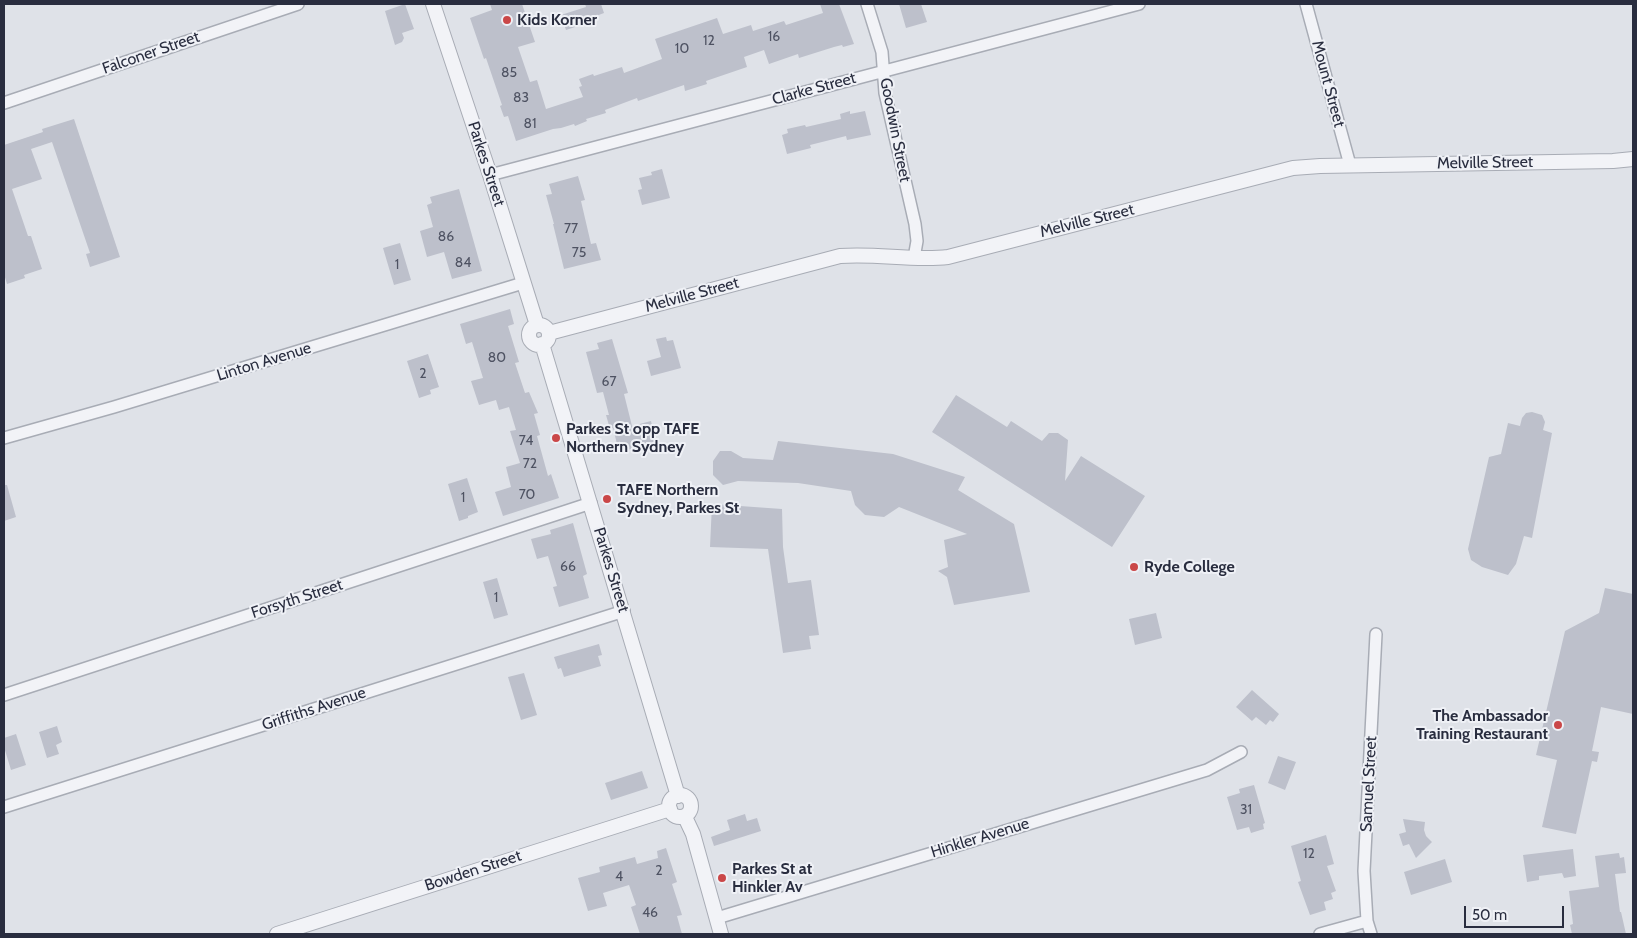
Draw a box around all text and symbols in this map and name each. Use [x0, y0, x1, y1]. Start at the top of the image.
place label: Kids Korner [517, 10, 597, 30]
marker: Kids Korner [501, 14, 513, 26]
street label: Falconer Street [100, 27, 202, 79]
house number: 16 [768, 29, 780, 45]
house number: 12 [703, 33, 715, 49]
street label: Mount Street [1307, 39, 1349, 129]
house number: 10 [675, 41, 689, 57]
house number: 85 [501, 65, 517, 81]
street label: Clarke Street [770, 69, 858, 109]
street label: Goodwin Street [875, 76, 915, 184]
house number: 83 [513, 90, 529, 106]
house number: 81 [523, 116, 537, 132]
street label: Parkes Street [463, 119, 509, 209]
street label: Melville Street [1437, 153, 1533, 173]
street label: Melville Street [1038, 200, 1136, 242]
house number: 77 [564, 221, 578, 237]
house number: 86 [438, 229, 454, 245]
house number: 75 [572, 245, 586, 261]
house number: 84 [455, 255, 471, 271]
house number: 1 [395, 257, 399, 273]
street label: Melville Street [643, 273, 741, 317]
street label: Linton Avenue [215, 339, 313, 385]
house number: 80 [488, 350, 506, 366]
house number: 2 [419, 366, 427, 382]
house number: 67 [602, 374, 616, 390]
place label: Parkes St opp TAFE Northern Sydney [566, 419, 699, 457]
marker: Parkes St opp TAFE Northern Sydney [550, 432, 562, 444]
house number: 74 [519, 433, 533, 449]
house number: 72 [523, 456, 537, 472]
place label: TAFE Northern Sydney, Parkes St [617, 480, 739, 518]
house number: 70 [519, 487, 535, 503]
house number: 1 [461, 490, 465, 506]
marker: TAFE Northern Sydney, Parkes St [601, 493, 613, 505]
street label: Parkes Street [589, 525, 633, 615]
place label: Ryde College [1144, 557, 1235, 577]
house number: 66 [560, 559, 576, 575]
marker: Ryde College [1128, 561, 1140, 573]
street label: Forsyth Street [249, 575, 345, 623]
house number: 1 [494, 590, 498, 606]
street label: Griffiths Avenue [260, 683, 368, 735]
place label: The Ambassador Training Restaurant [1416, 706, 1548, 744]
marker: The Ambassador Training Restaurant [1552, 719, 1564, 731]
street label: Samuel Street [1357, 735, 1381, 833]
house number: 31 [1240, 802, 1252, 818]
street label: Hinkler Avenue [928, 814, 1032, 862]
street label: Bowden Street [422, 846, 524, 896]
house number: 12 [1303, 846, 1315, 862]
place label: Parkes St at Hinkler Av [732, 859, 812, 897]
house number: 2 [655, 863, 663, 879]
house number: 4 [615, 869, 623, 885]
marker: Parkes St at Hinkler Av [716, 872, 728, 884]
scale bar [1467, 896, 1567, 928]
house number: 46 [642, 905, 658, 921]
text: 50 m [1472, 906, 1507, 924]

